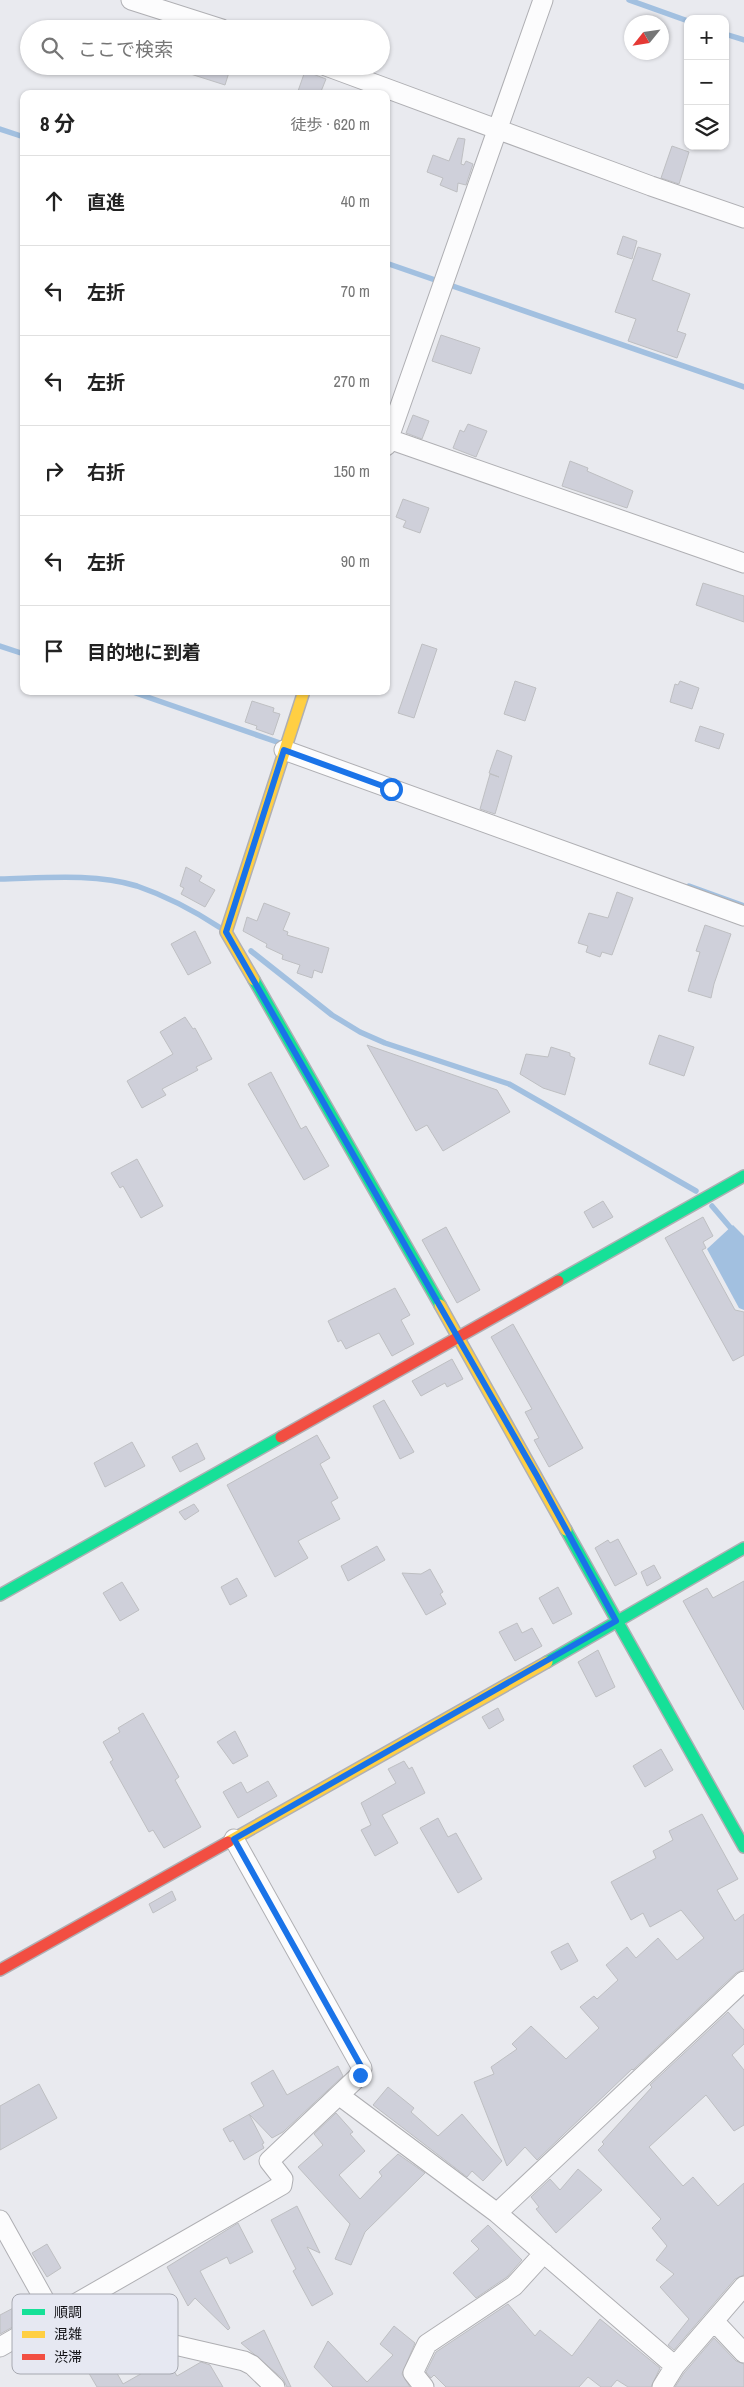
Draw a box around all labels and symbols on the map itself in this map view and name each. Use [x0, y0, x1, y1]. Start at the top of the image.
north arrow [624, 15, 669, 60]
route start [380, 778, 403, 801]
route end [349, 2064, 372, 2087]
legend [12, 2294, 178, 2374]
text: 順調 [54, 2303, 82, 2321]
text: 混雑 [54, 2325, 82, 2343]
text: 渋滞 [54, 2348, 82, 2366]

